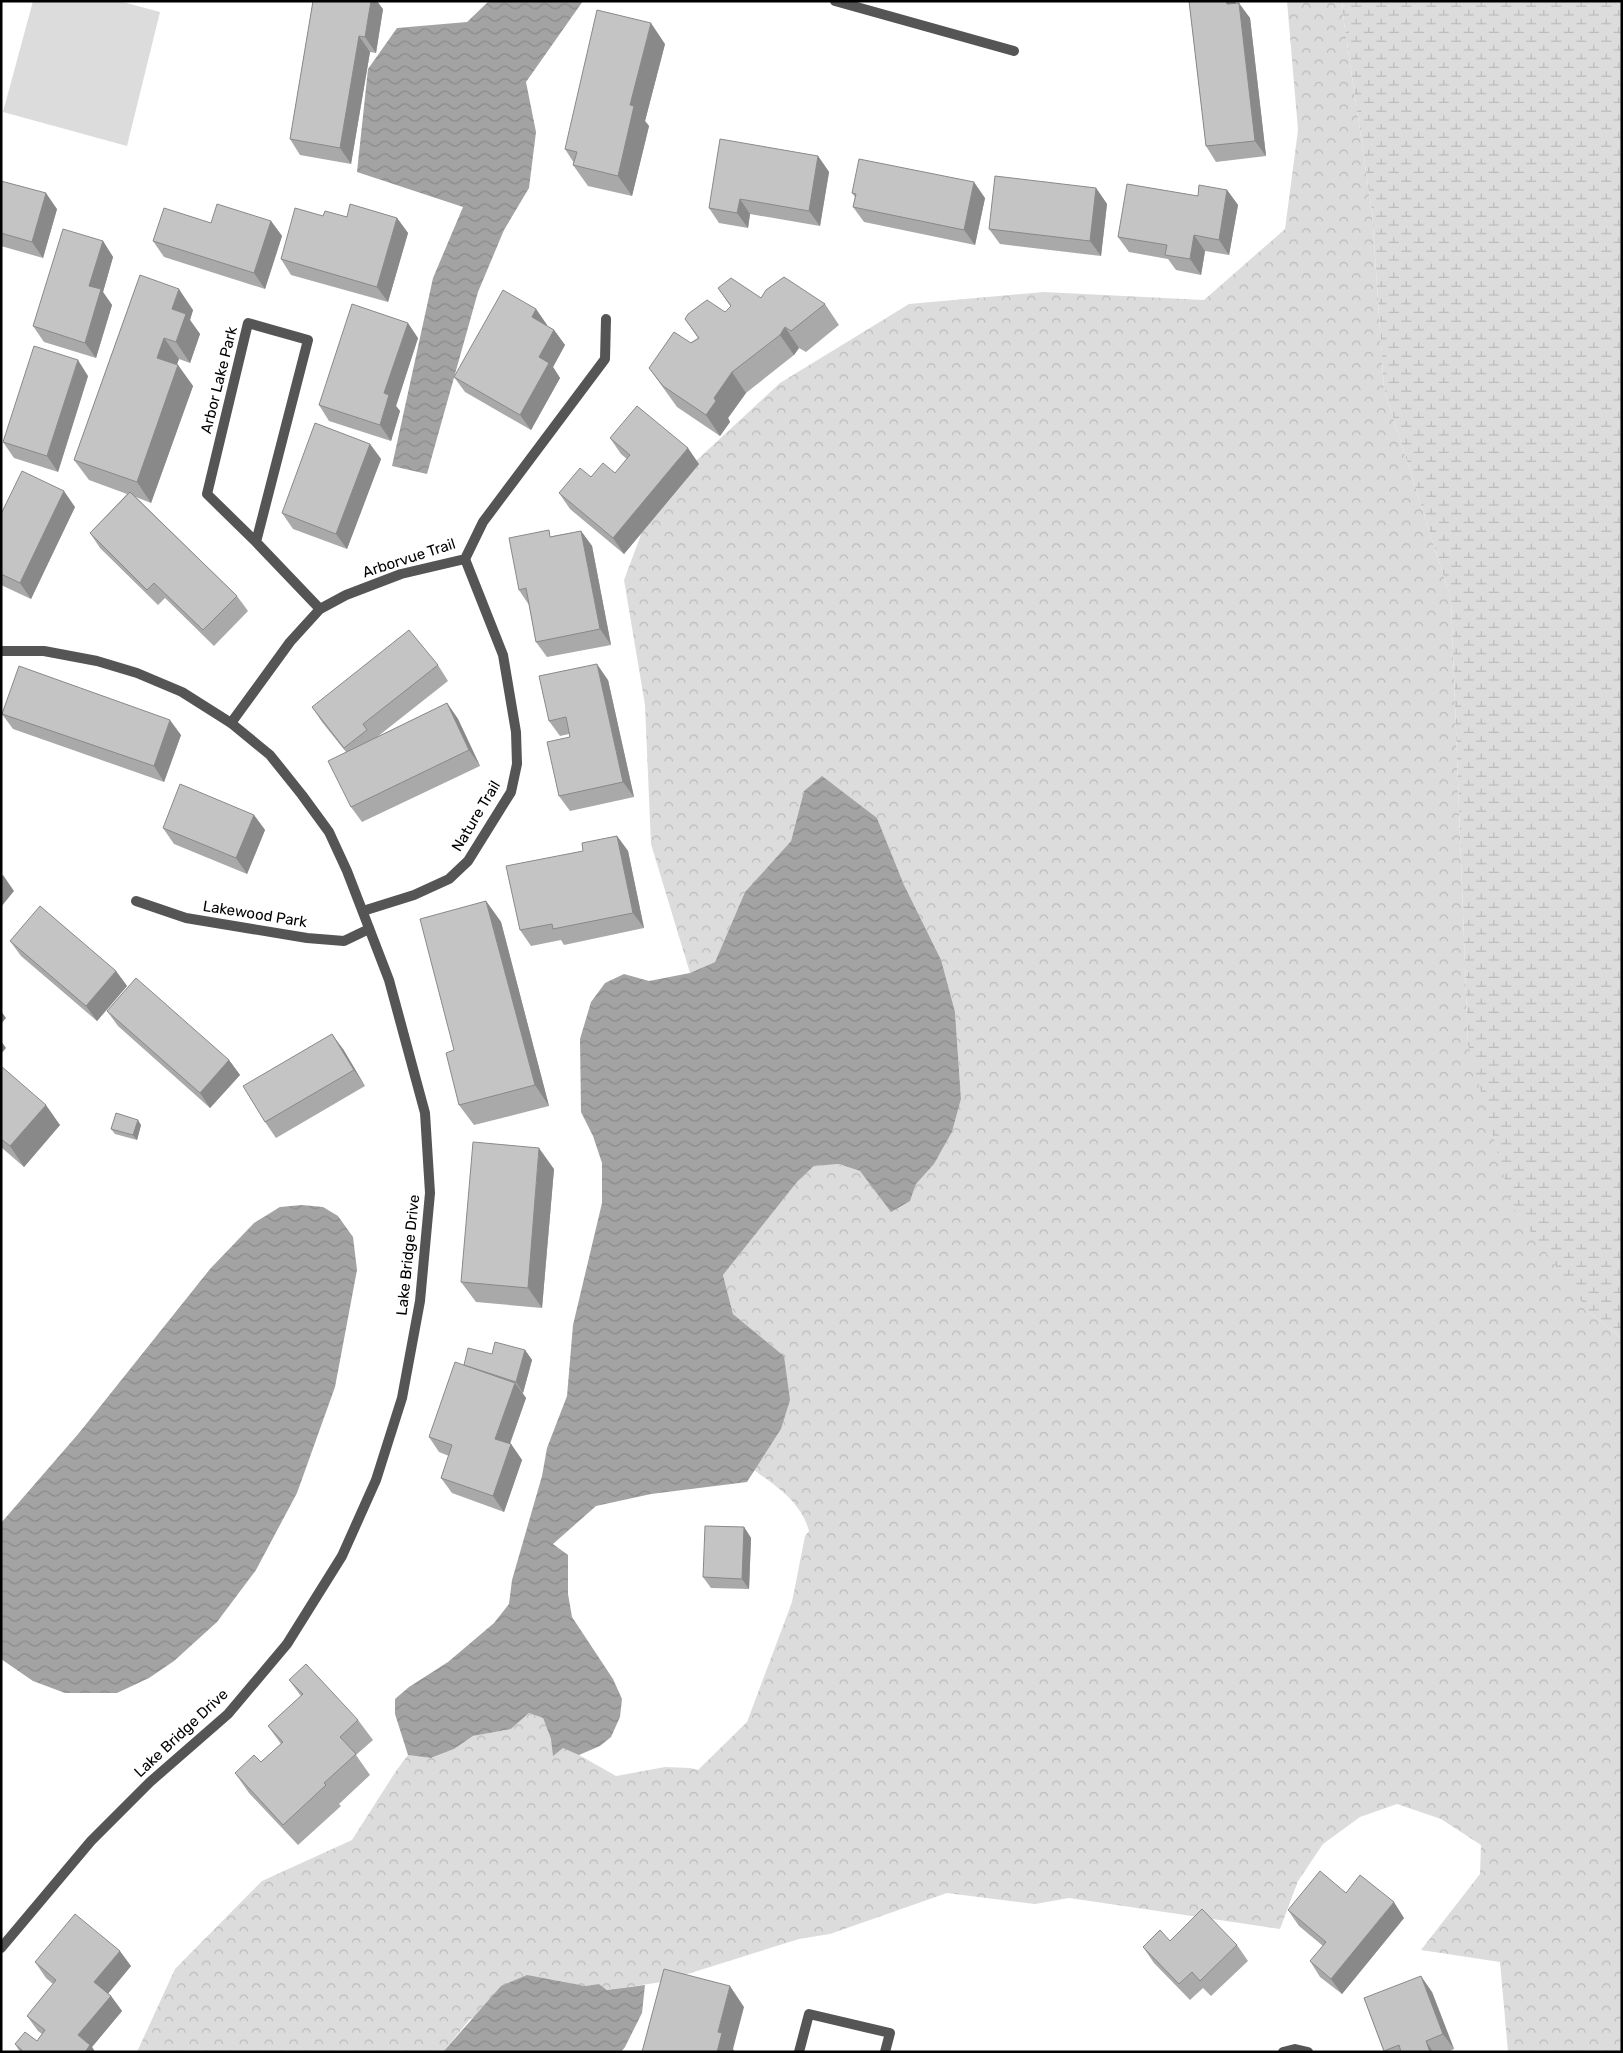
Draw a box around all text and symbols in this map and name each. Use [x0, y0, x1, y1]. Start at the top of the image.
street label: Arbor Lake Park [197, 324, 241, 435]
street label: Arborvue Trail [360, 535, 458, 581]
street label: Nature Trail [448, 777, 504, 855]
street label: Lakewood Park [202, 897, 309, 931]
street label: Lake Bridge Drive [393, 1194, 423, 1316]
street label: Lake Bridge Drive [130, 1685, 232, 1781]

